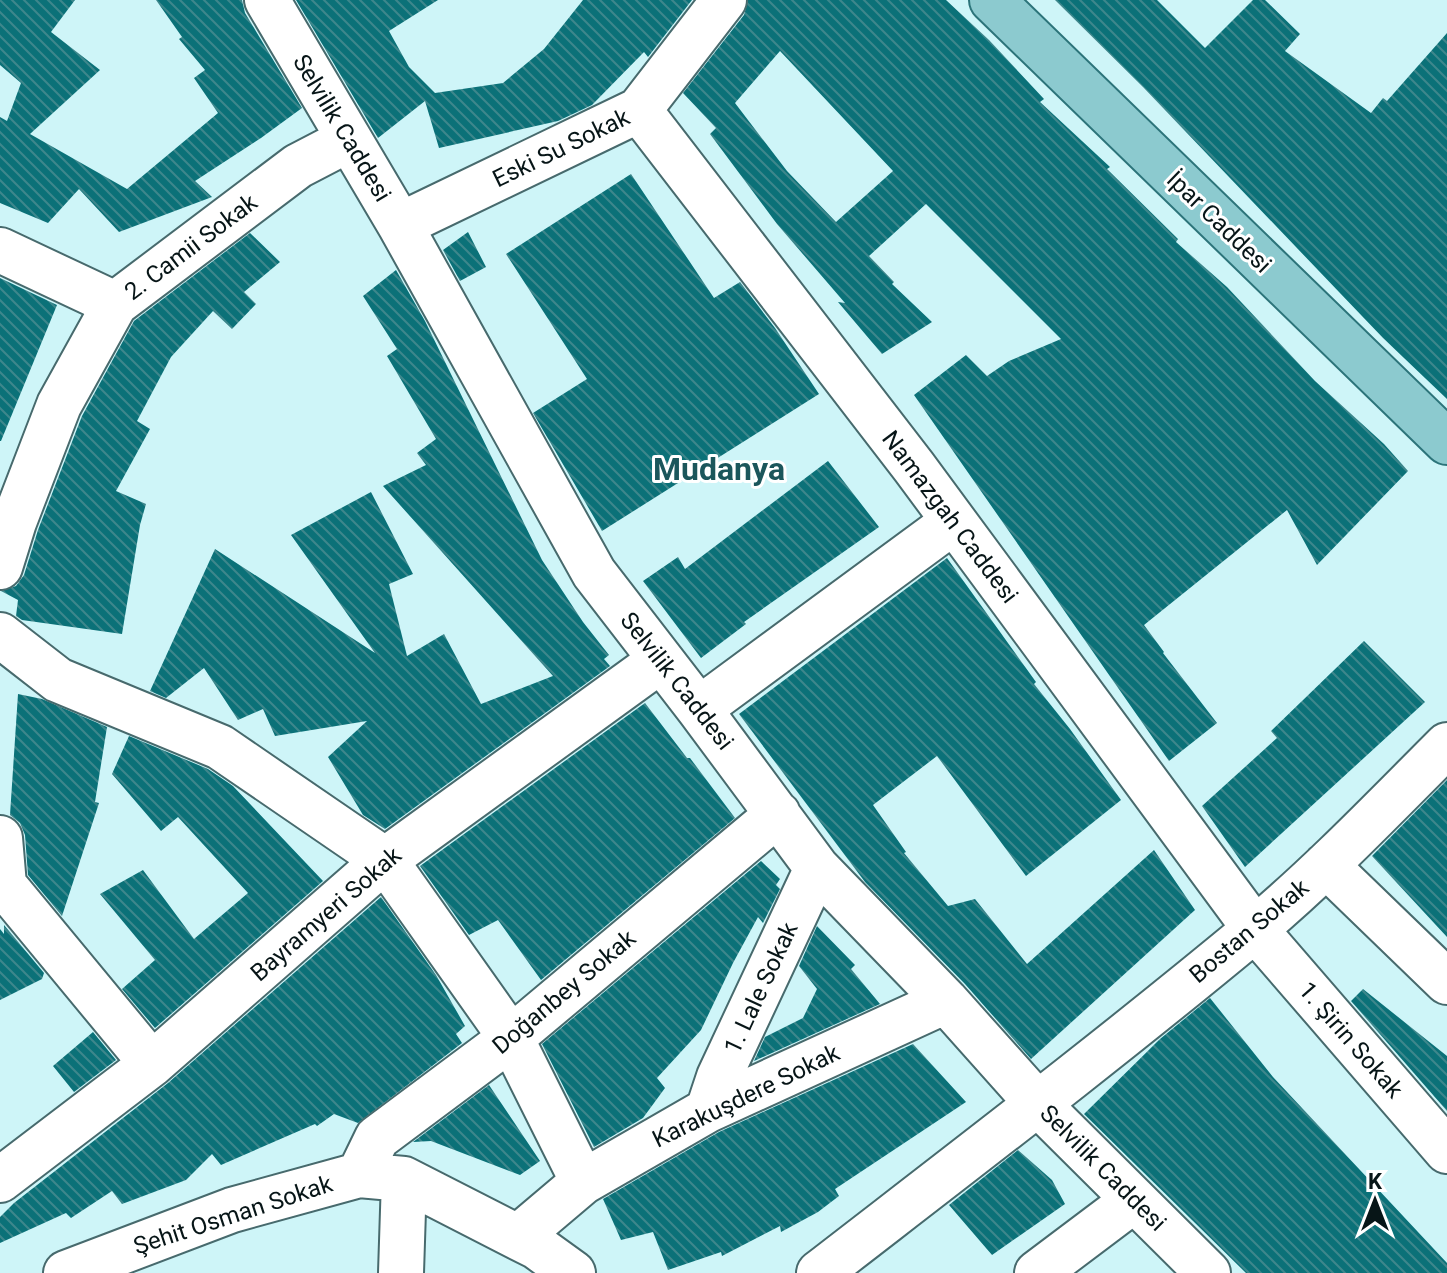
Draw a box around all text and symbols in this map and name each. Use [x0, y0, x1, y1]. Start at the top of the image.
street label: Selvilik Caddesi [287, 49, 397, 207]
street label: Eski Su Sokak [488, 102, 635, 193]
street label: İpar Caddesi [1161, 165, 1277, 279]
street label: 2. Camii Sokak [119, 188, 263, 306]
street label: Namazgah Caddesi [876, 425, 1024, 609]
district label: Mudanya [653, 450, 785, 488]
street label: Selvilik Caddesi [615, 607, 739, 755]
street label: Bayramyeri Sokak [245, 841, 408, 987]
street label: Bostan Sokak [1184, 873, 1315, 989]
street label: 1. Lale Sokak [718, 917, 804, 1058]
street label: Doğanbey Sokak [487, 924, 642, 1060]
street label: 1. Şirin Sokak [1293, 976, 1409, 1104]
street label: Karakuşdere Sokak [648, 1038, 845, 1153]
street label: Selvilik Caddesi [1034, 1099, 1172, 1237]
north arrow [1335, 1161, 1415, 1241]
street label: Şehit Osman Sokak [130, 1169, 337, 1260]
text: K [1368, 1169, 1383, 1194]

